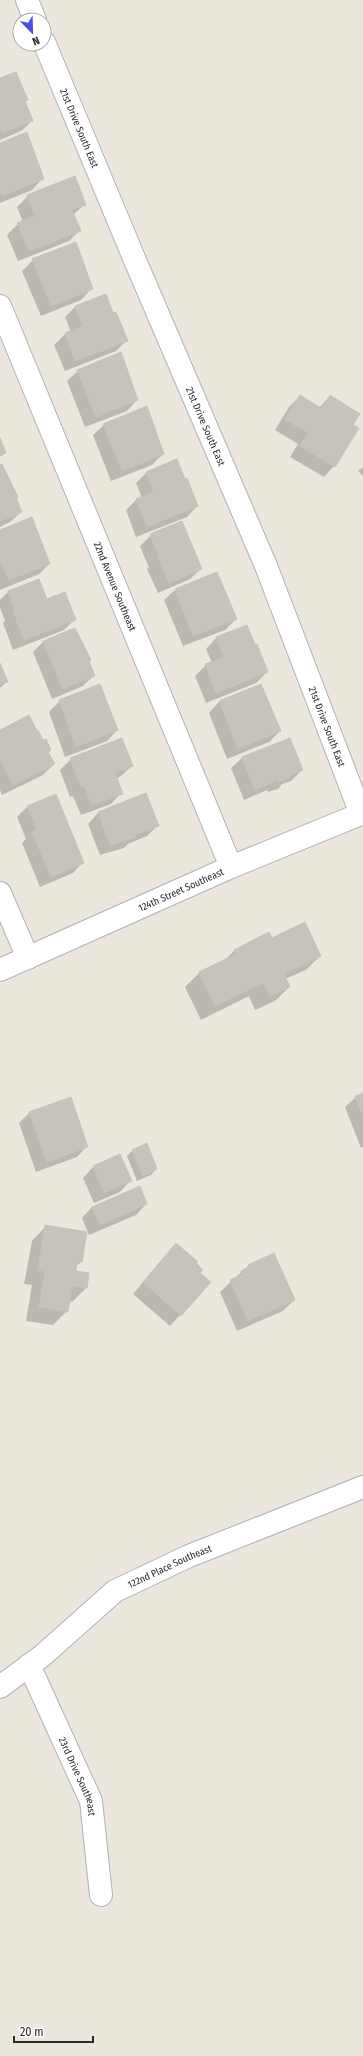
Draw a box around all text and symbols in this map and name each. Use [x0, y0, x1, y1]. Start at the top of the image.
north arrow [12, 12, 52, 52]
text: N [30, 33, 41, 48]
street label: 21st Drive South East [57, 87, 101, 170]
street label: 21st Drive South East [183, 385, 228, 469]
street label: 22nd Avenue Southeast [91, 540, 138, 634]
street label: 21st Drive South East [306, 685, 348, 769]
street label: 124th Street Southeast [137, 866, 226, 915]
street label: 122nd Place Southeast [126, 1542, 214, 1591]
street label: 23rd Drive Southeast [56, 1735, 98, 1817]
scale bar [14, 2018, 93, 2044]
text: 20 m [20, 2025, 44, 2039]

